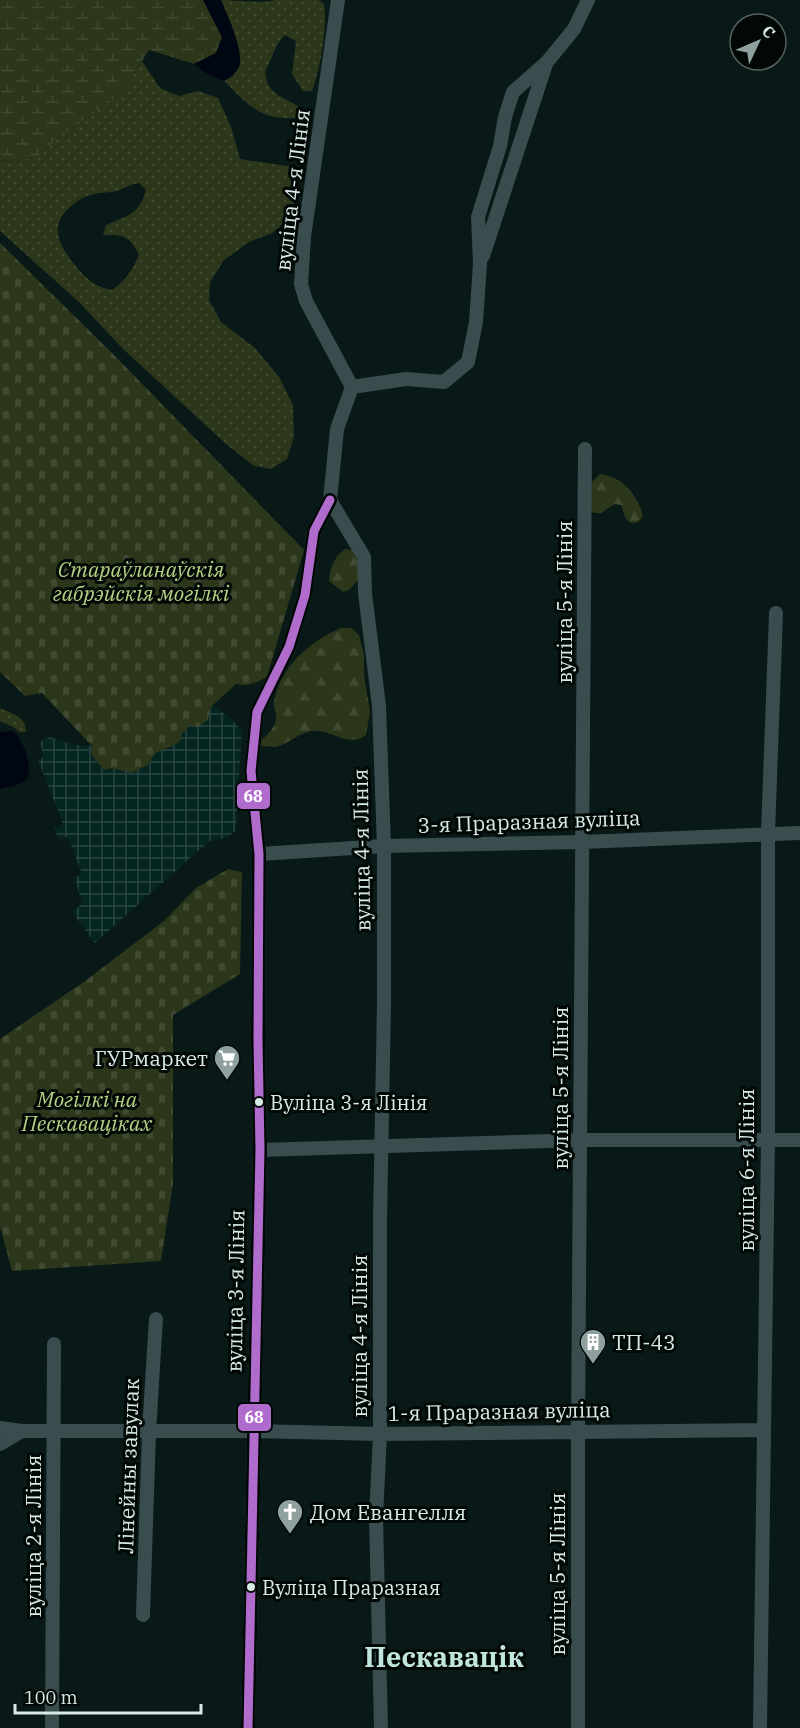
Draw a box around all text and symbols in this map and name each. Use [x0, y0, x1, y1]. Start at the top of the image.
north arrow [728, 12, 788, 72]
text: С [758, 21, 780, 42]
street label: вуліца 4-я Лінія [268, 107, 316, 273]
street label: вуліца 5-я Лінія [550, 521, 578, 683]
park label: Стараўланаўскія габрэйскія могілкі [53, 555, 230, 607]
street label: вуліца 4-я Лінія [346, 768, 376, 932]
line badge: 68 [236, 782, 271, 810]
text: 68 [243, 786, 263, 806]
street label: 3-я Праразная вуліца [417, 803, 641, 839]
street label: вуліца 5-я Лінія [546, 1007, 574, 1169]
supermarket icon: ГУРмаркет [212, 1043, 242, 1081]
place label: ГУРмаркет [95, 1044, 208, 1072]
park label: Могілкі на Пескаваціках [21, 1085, 153, 1137]
place label: Вуліца 3-я Лінія [270, 1089, 428, 1116]
street label: вуліца 6-я Лінія [732, 1089, 760, 1251]
marker: Вуліца 3-я Лінія [253, 1096, 265, 1108]
street label: вуліца 3-я Лінія [220, 1209, 250, 1373]
street label: вуліца 4-я Лінія [345, 1255, 373, 1417]
building icon: ТП-43 [578, 1327, 608, 1365]
place label: ТП-43 [612, 1328, 676, 1356]
street label: Лінейны завулак [111, 1378, 145, 1554]
street label: 1-я Праразная вуліца [387, 1395, 611, 1427]
line badge: 68 [237, 1403, 272, 1432]
text: 68 [244, 1407, 264, 1427]
street label: вуліца 2-я Лінія [19, 1455, 47, 1617]
street label: вуліца 5-я Лінія [543, 1493, 571, 1655]
church icon: Дом Евангелля [275, 1497, 305, 1535]
place label: Дом Евангелля [310, 1498, 466, 1526]
place label: Вуліца Праразная [262, 1574, 441, 1601]
marker: Вуліца Праразная [245, 1581, 257, 1593]
district label: Пескавацік [364, 1639, 524, 1674]
scale bar [15, 1677, 201, 1715]
text: 100 m [24, 1686, 78, 1709]

